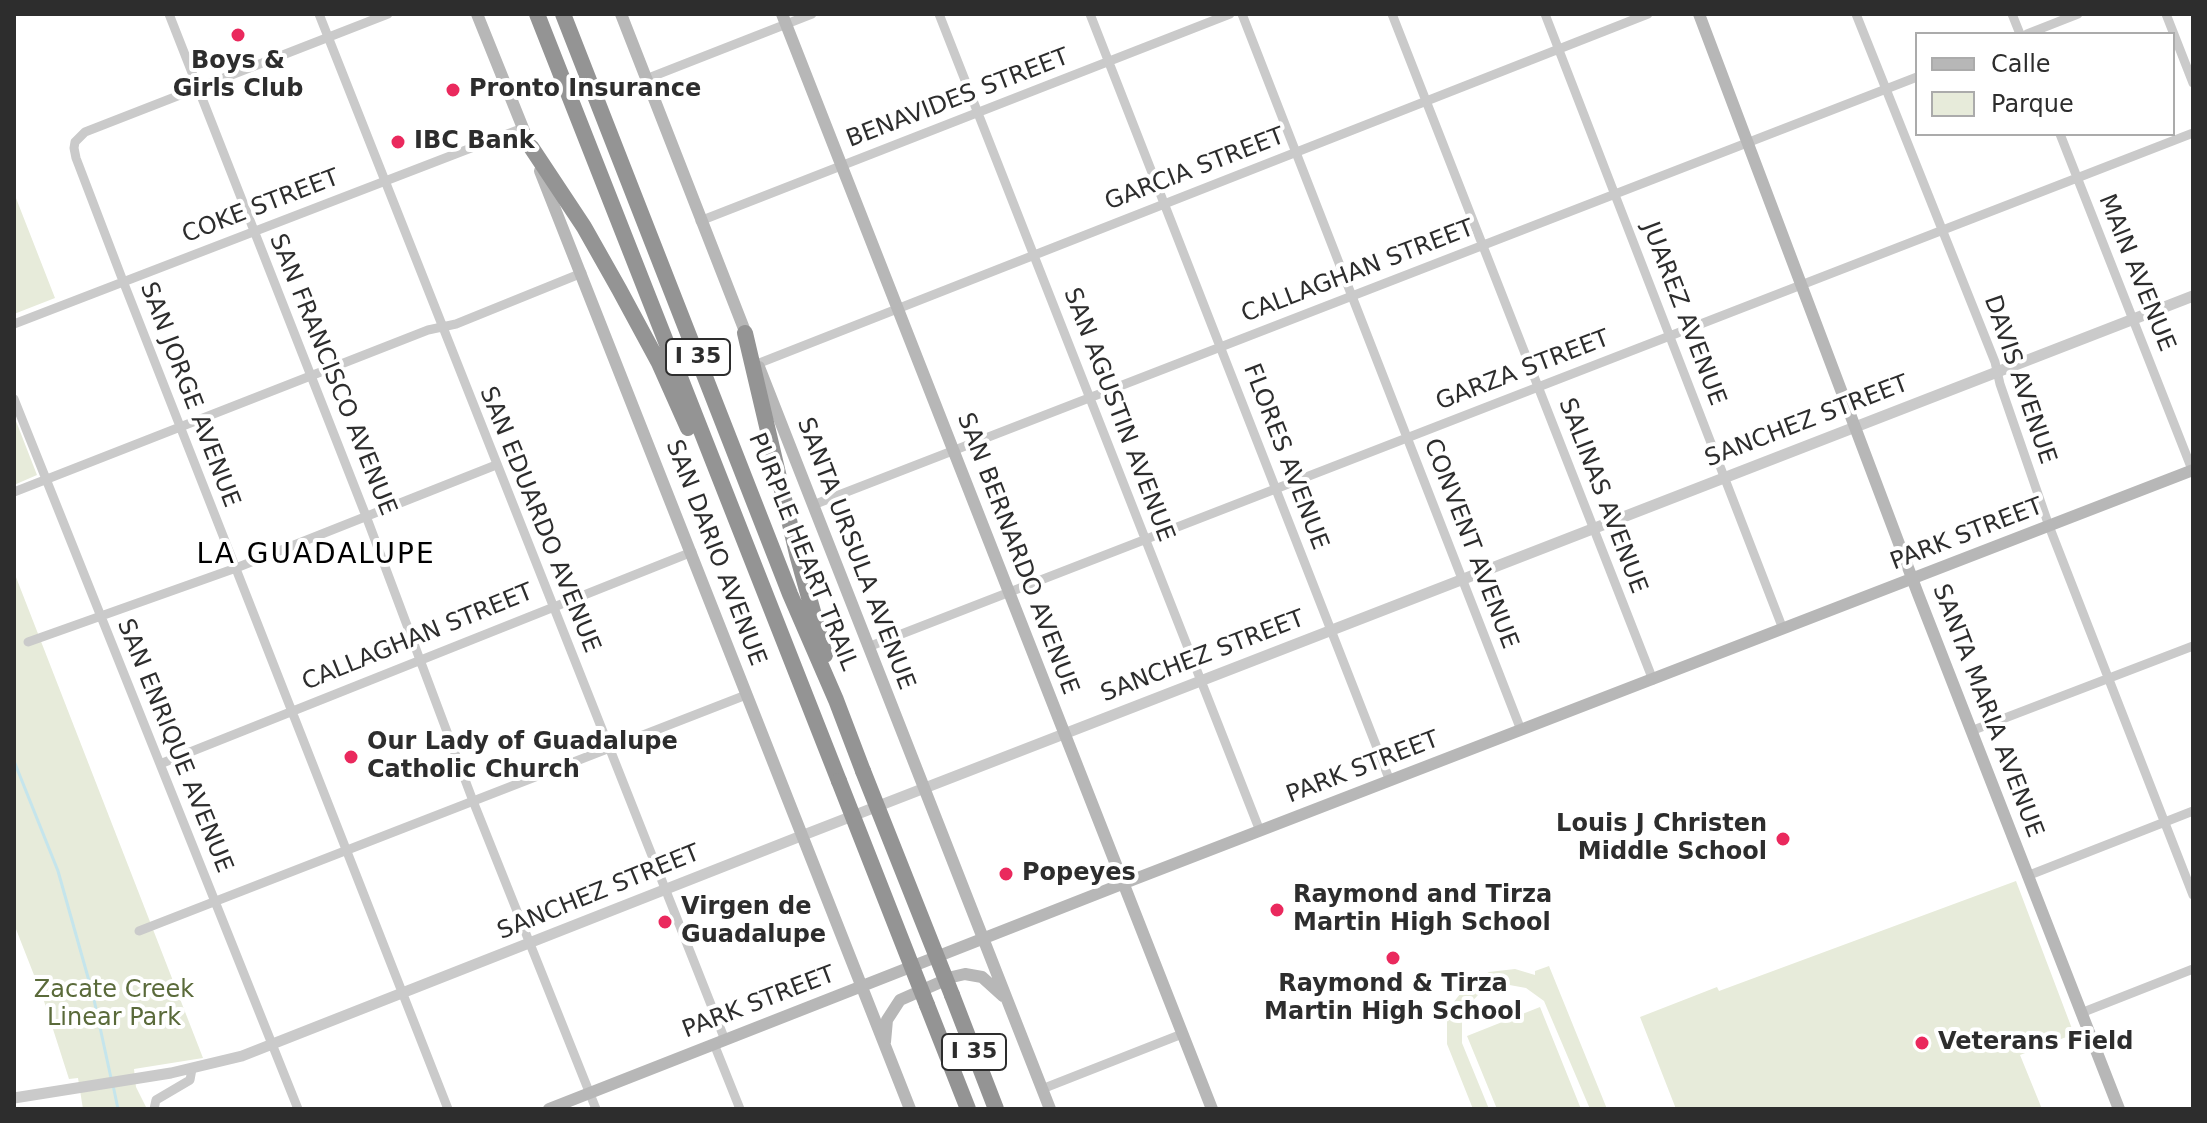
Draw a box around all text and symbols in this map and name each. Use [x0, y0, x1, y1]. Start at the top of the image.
marker: Boys & Girls Club [229, 26, 247, 44]
legend [1915, 32, 2175, 136]
street label: BENAVIDES STREET [843, 43, 1073, 155]
place label: Boys & Girls Club [173, 48, 303, 104]
text: Calle [1991, 50, 2051, 78]
place label: Pronto Insurance [469, 76, 701, 104]
marker: Pronto Insurance [444, 81, 462, 99]
text: Parque [1991, 90, 2074, 118]
street label: GARCIA STREET [1101, 123, 1289, 217]
place label: IBC Bank [414, 128, 535, 156]
marker: IBC Bank [389, 133, 407, 151]
street label: COKE STREET [178, 164, 344, 250]
street label: MAIN AVENUE [2091, 190, 2181, 356]
street label: CALLAGHAN STREET [1238, 214, 1478, 330]
street label: JUAREZ AVENUE [1635, 218, 1731, 410]
street label: SAN FRANCISCO AVENUE [262, 230, 402, 520]
street label: SAN JORGE AVENUE [133, 278, 245, 512]
street label: SAN AGUSTIN AVENUE [1056, 284, 1180, 546]
street label: DAVIS AVENUE [1977, 292, 2061, 468]
street label: GARZA STREET [1432, 325, 1614, 417]
road number: I 35 [666, 339, 730, 375]
street label: FLORES AVENUE [1236, 360, 1334, 554]
street label: SANCHEZ STREET [1701, 370, 1913, 474]
street label: SAN EDUARDO AVENUE [472, 383, 606, 657]
street label: SALINAS AVENUE [1551, 394, 1653, 598]
street label: SAN BERNARDO AVENUE [950, 409, 1084, 699]
street label: SANTA URSULA AVENUE [790, 414, 920, 694]
street label: PURPLE HEART TRAIL [741, 429, 863, 675]
street label: CONVENT AVENUE [1417, 435, 1523, 653]
street label: SAN DARIO AVENUE [659, 436, 771, 670]
street label: PARK STREET [1887, 493, 2047, 577]
district label: LA GUADALUPE [196, 539, 436, 573]
street label: CALLAGHAN STREET [298, 578, 538, 698]
street label: SANTA MARIA AVENUE [1925, 580, 2049, 842]
street label: SANCHEZ STREET [1097, 605, 1309, 709]
street label: SAN ENRIQUE AVENUE [110, 615, 238, 877]
street label: PARK STREET [1283, 726, 1443, 810]
place label: Our Lady of Guadalupe Catholic Church [367, 729, 678, 785]
marker: Our Lady of Guadalupe Catholic Church [342, 748, 360, 766]
place label: Louis J Christen Middle School [1556, 811, 1767, 867]
marker: Louis J Christen Middle School [1774, 830, 1792, 848]
street label: SANCHEZ STREET [494, 839, 704, 947]
place label: Popeyes [1022, 860, 1136, 888]
marker: Popeyes [997, 865, 1015, 883]
place label: Raymond and Tirza Martin High School [1293, 882, 1552, 938]
place label: Virgen de Guadalupe [681, 894, 826, 950]
marker: Raymond and Tirza Martin High School [1268, 901, 1286, 919]
marker: Virgen de Guadalupe [656, 913, 674, 931]
marker: Raymond & Tirza Martin High School [1384, 949, 1402, 967]
street label: PARK STREET [679, 961, 839, 1045]
place label: Raymond & Tirza Martin High School [1264, 971, 1522, 1027]
park label: Zacate Creek Linear Park [34, 977, 194, 1033]
place label: Veterans Field [1938, 1029, 2133, 1057]
road number: I 35 [942, 1034, 1006, 1070]
marker: Veterans Field [1913, 1034, 1931, 1052]

